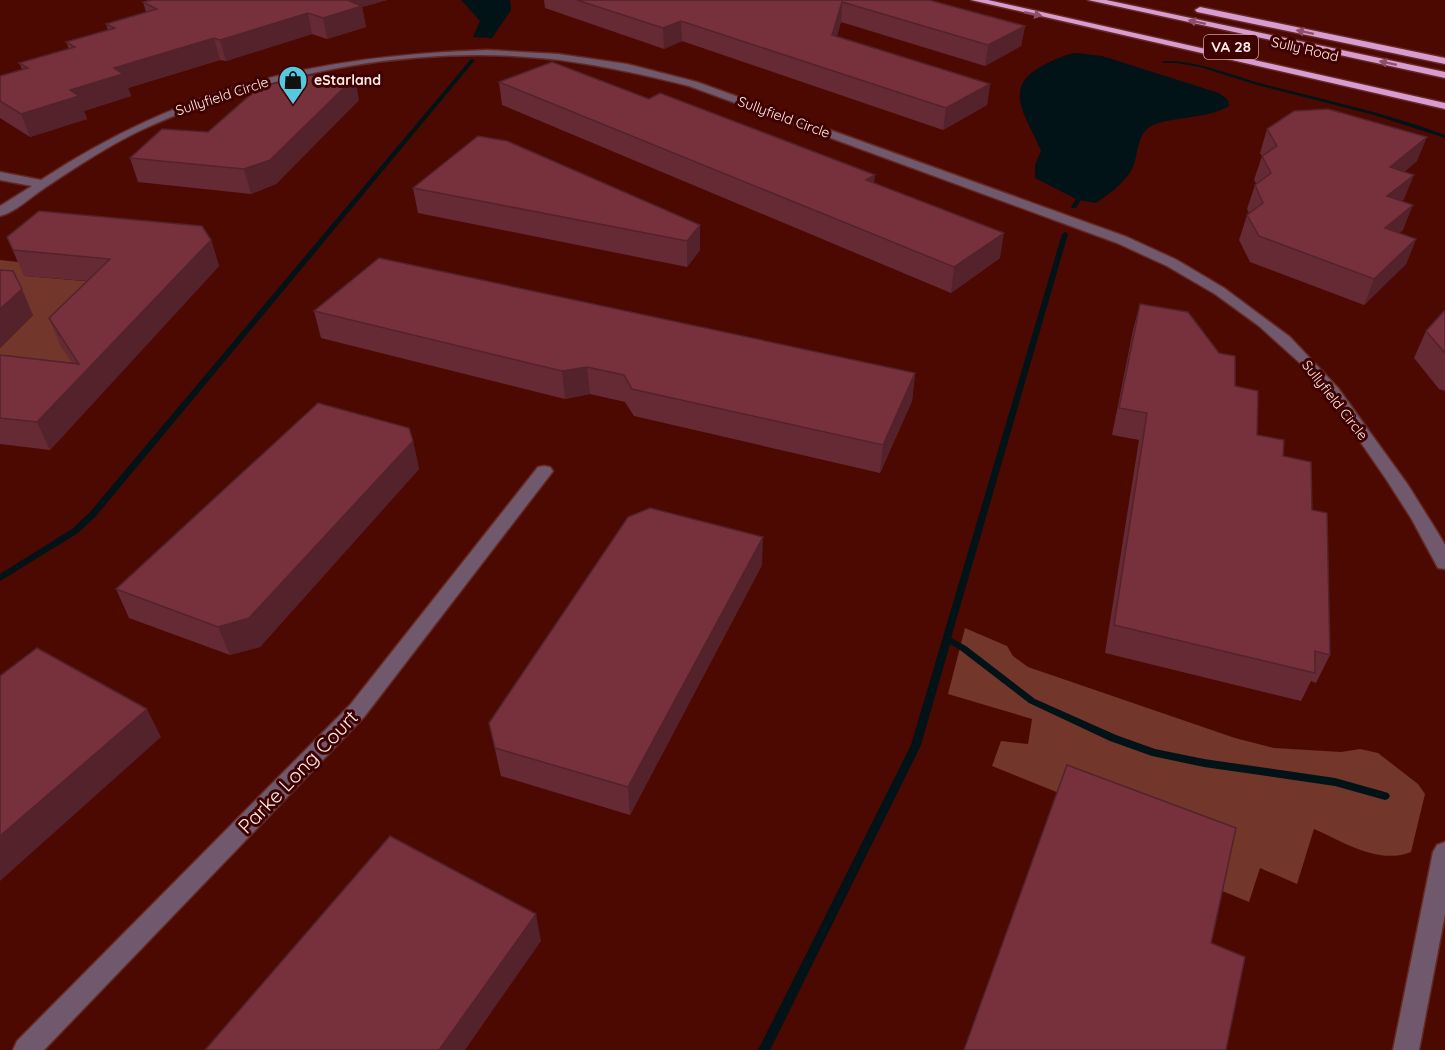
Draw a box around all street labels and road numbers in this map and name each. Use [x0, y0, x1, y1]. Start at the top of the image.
street label: Sully Road [1270, 33, 1340, 65]
road number: VA 28 [1204, 35, 1258, 59]
street label: Sullyfield Circle [173, 72, 271, 120]
street label: Sullyfield Circle [735, 92, 833, 142]
street label: Sullyfield Circle [1298, 356, 1372, 444]
street label: Parke Long Court [232, 705, 363, 839]

